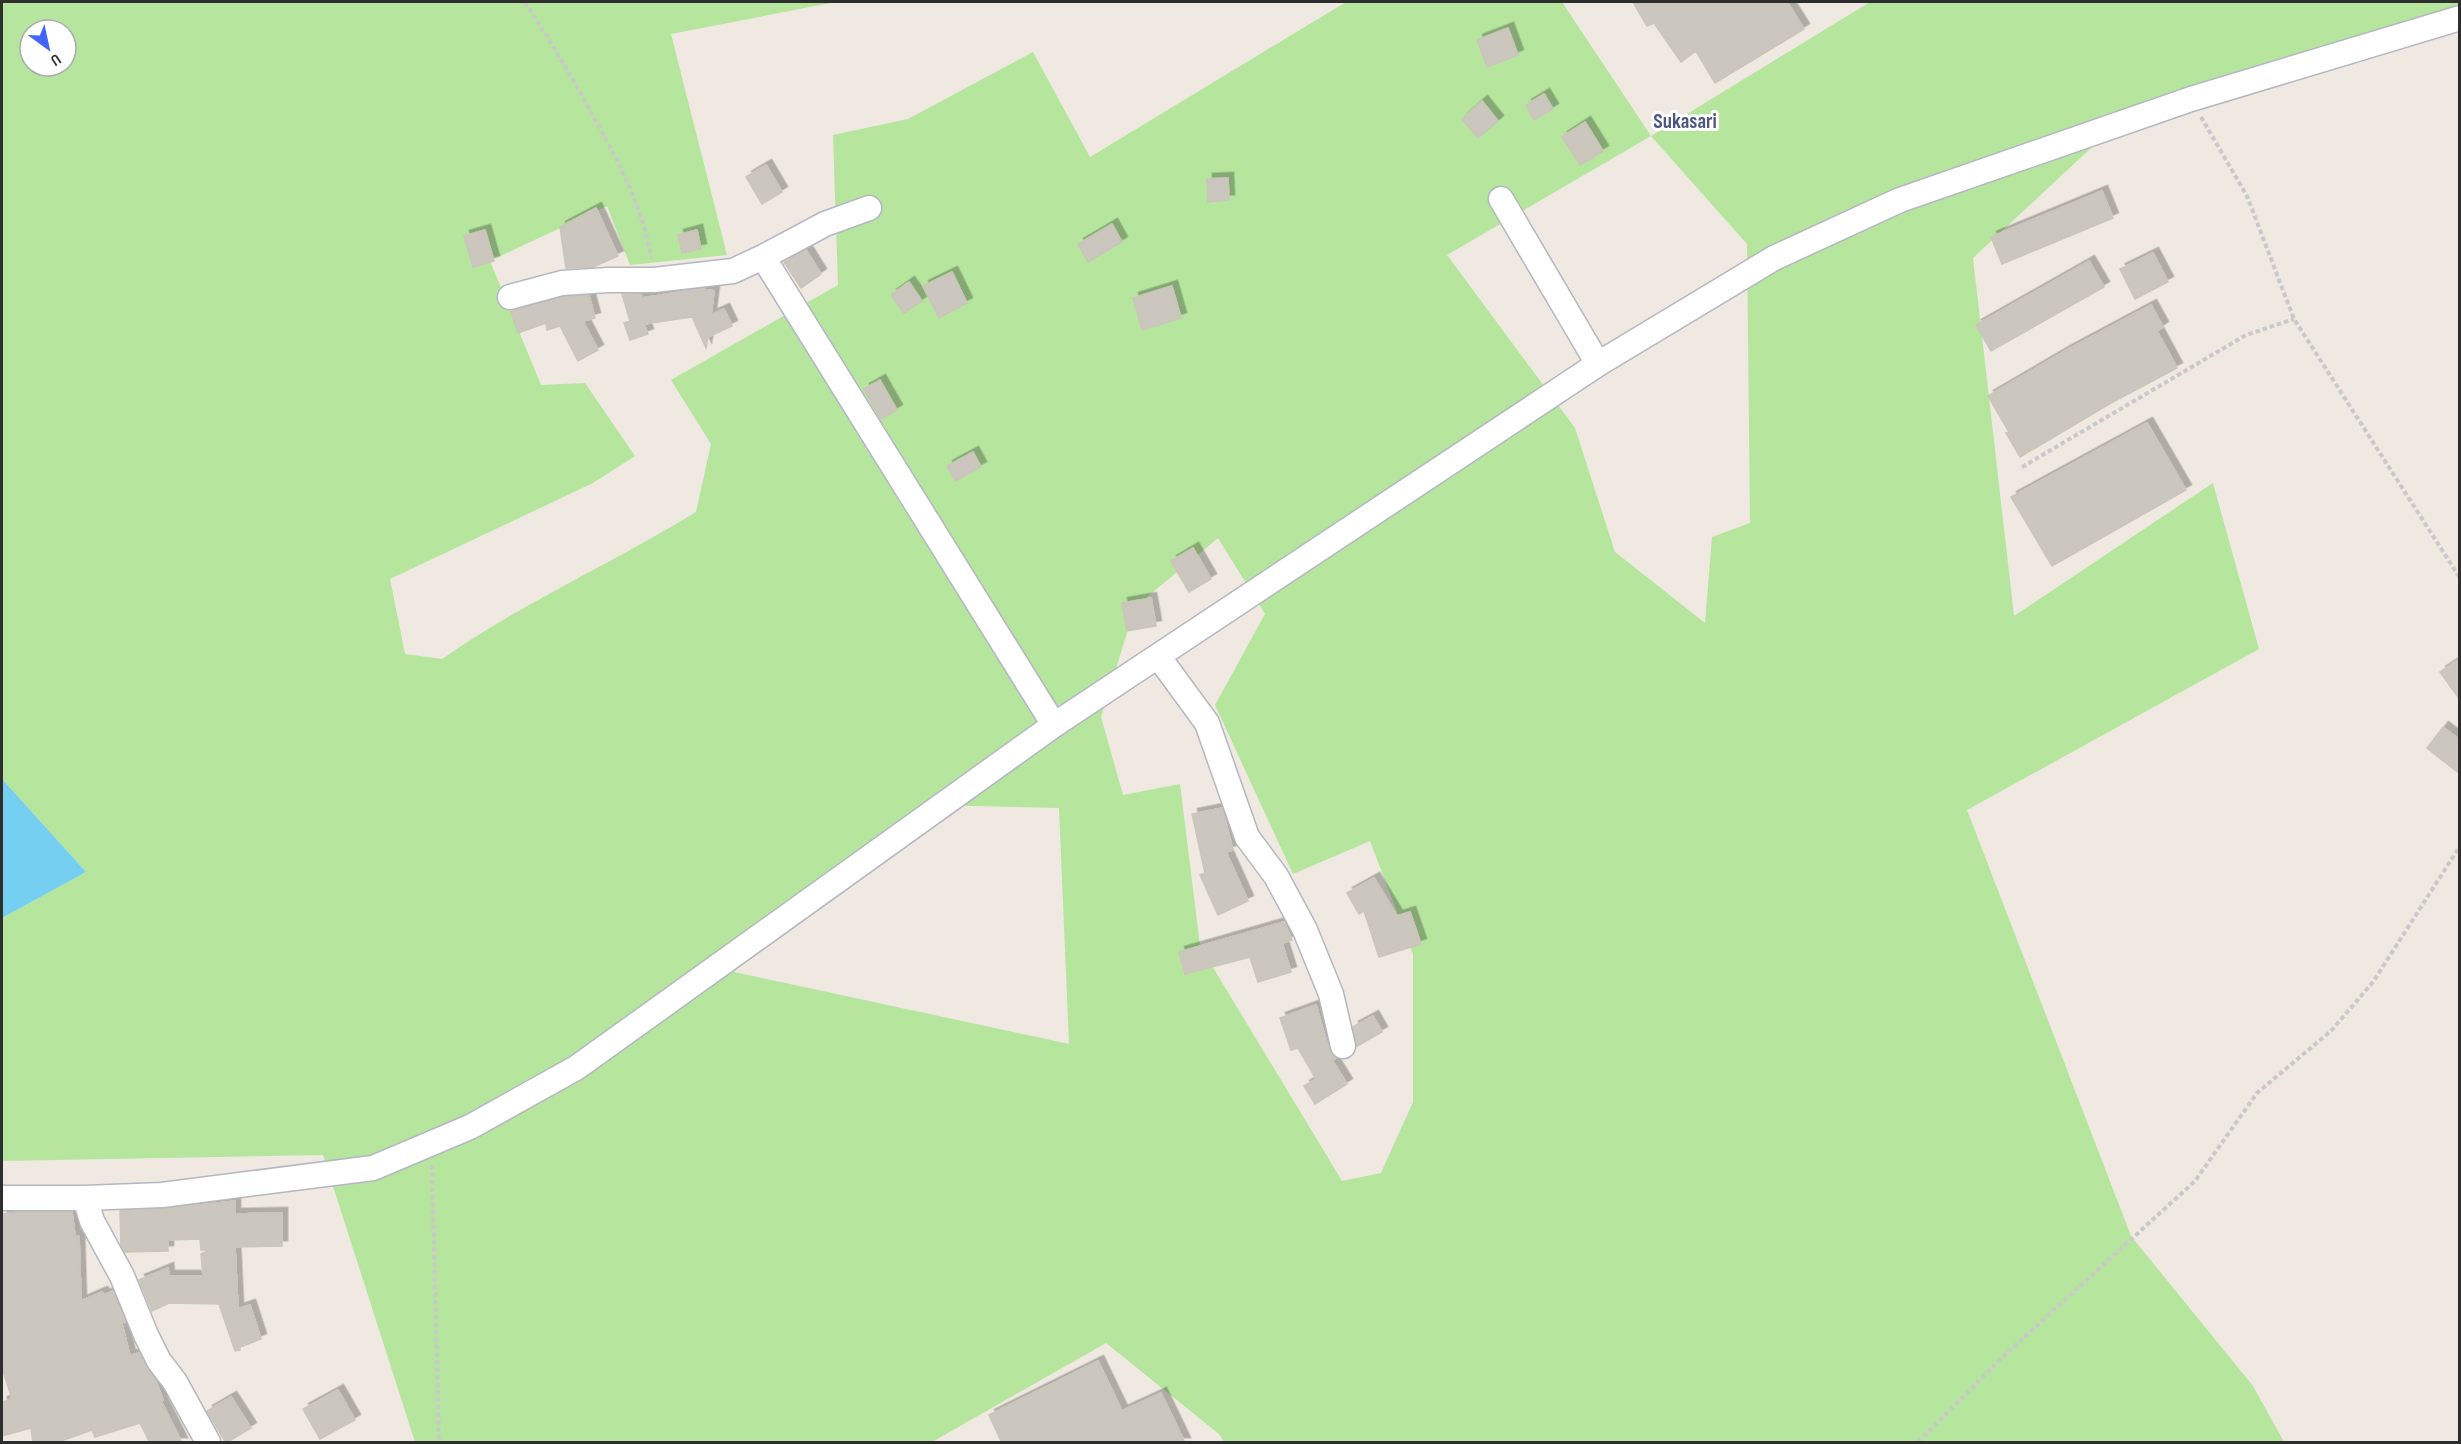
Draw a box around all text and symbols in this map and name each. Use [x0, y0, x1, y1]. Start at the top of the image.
north arrow [18, 18, 78, 78]
text: U [47, 49, 64, 70]
district label: Sukasari [1653, 109, 1717, 134]

